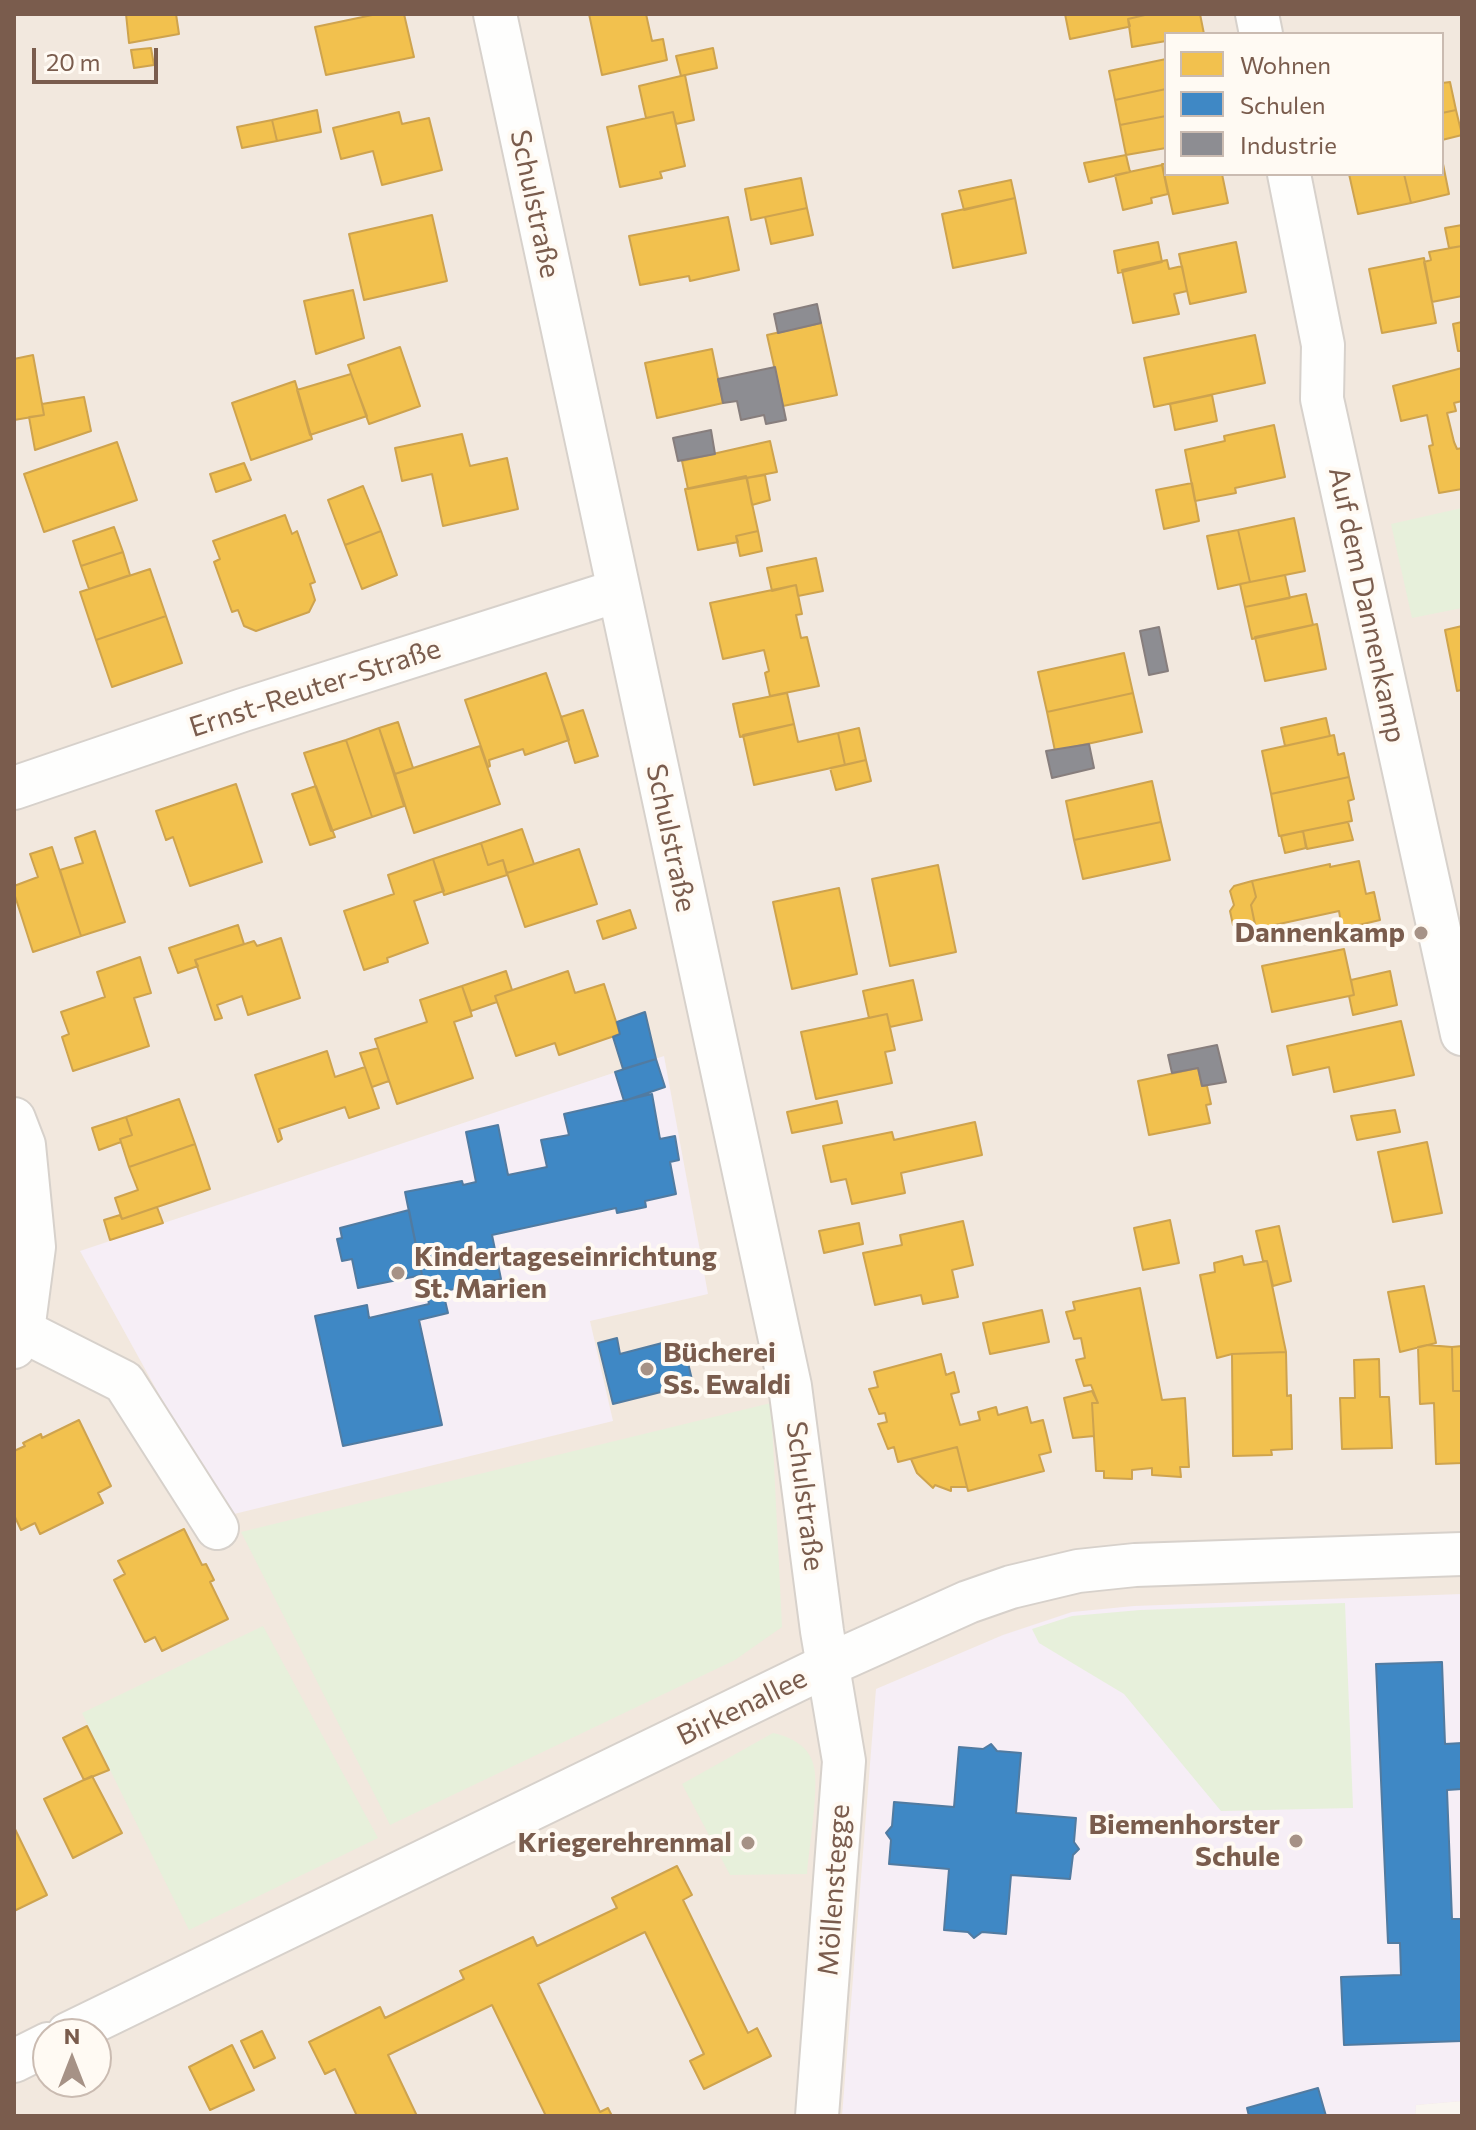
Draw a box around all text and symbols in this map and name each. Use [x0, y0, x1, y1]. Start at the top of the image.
scale bar [36, 32, 162, 82]
legend [1164, 32, 1444, 176]
text: 20 m [46, 47, 100, 76]
text: Wohnen [1240, 50, 1331, 79]
text: Schulen [1240, 90, 1326, 119]
street label: Schulstraße [503, 127, 567, 281]
text: Industrie [1240, 130, 1337, 159]
street label: Auf dem Dannenkamp [1321, 464, 1413, 746]
street label: Ernst-Reuter-Straße [185, 632, 445, 744]
street label: Schulstraße [639, 761, 703, 915]
place label: Dannenkamp [1235, 916, 1405, 950]
marker: Dannenkamp [1412, 924, 1430, 942]
place label: Kindertageseinrichtung St. Marien [414, 1240, 717, 1306]
marker: Kindertageseinrichtung St. Marien [389, 1264, 407, 1282]
place label: Bücherei Ss. Ewaldi [663, 1336, 791, 1402]
marker: Bücherei Ss. Ewaldi [638, 1360, 656, 1378]
street label: Schulstraße [779, 1419, 831, 1573]
street label: Birkenallee [672, 1661, 812, 1753]
street label: Möllenstegge [811, 1803, 857, 1977]
place label: Biemenhorster Schule [1089, 1808, 1280, 1874]
place label: Kriegerehrenmal [517, 1826, 732, 1860]
marker: Biemenhorster Schule [1287, 1832, 1305, 1850]
marker: Kriegerehrenmal [739, 1834, 757, 1852]
north arrow [32, 2018, 112, 2098]
text: N [64, 2022, 80, 2049]

